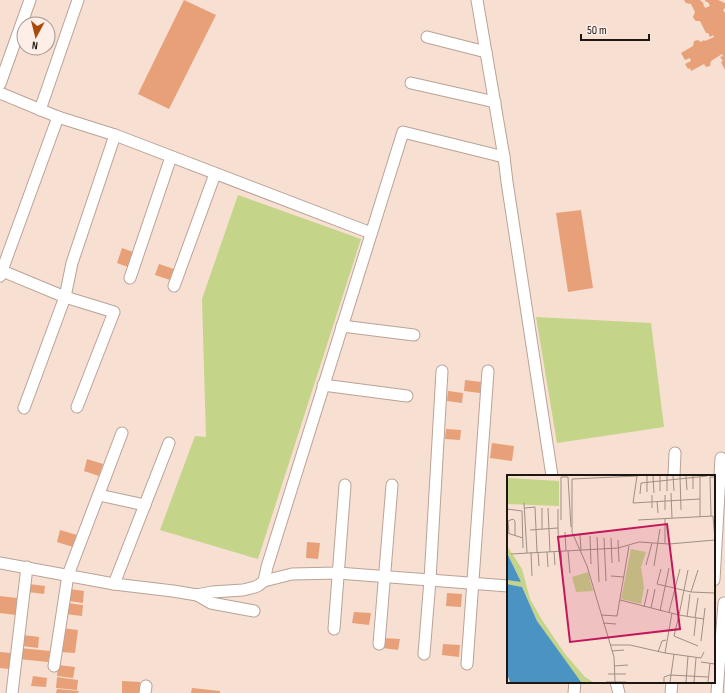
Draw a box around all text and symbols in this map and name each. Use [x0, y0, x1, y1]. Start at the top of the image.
north arrow [16, 16, 56, 56]
scale bar [581, 16, 649, 42]
text: 50 m [587, 23, 607, 38]
text: N [31, 39, 39, 52]
inset map [507, 475, 715, 683]

